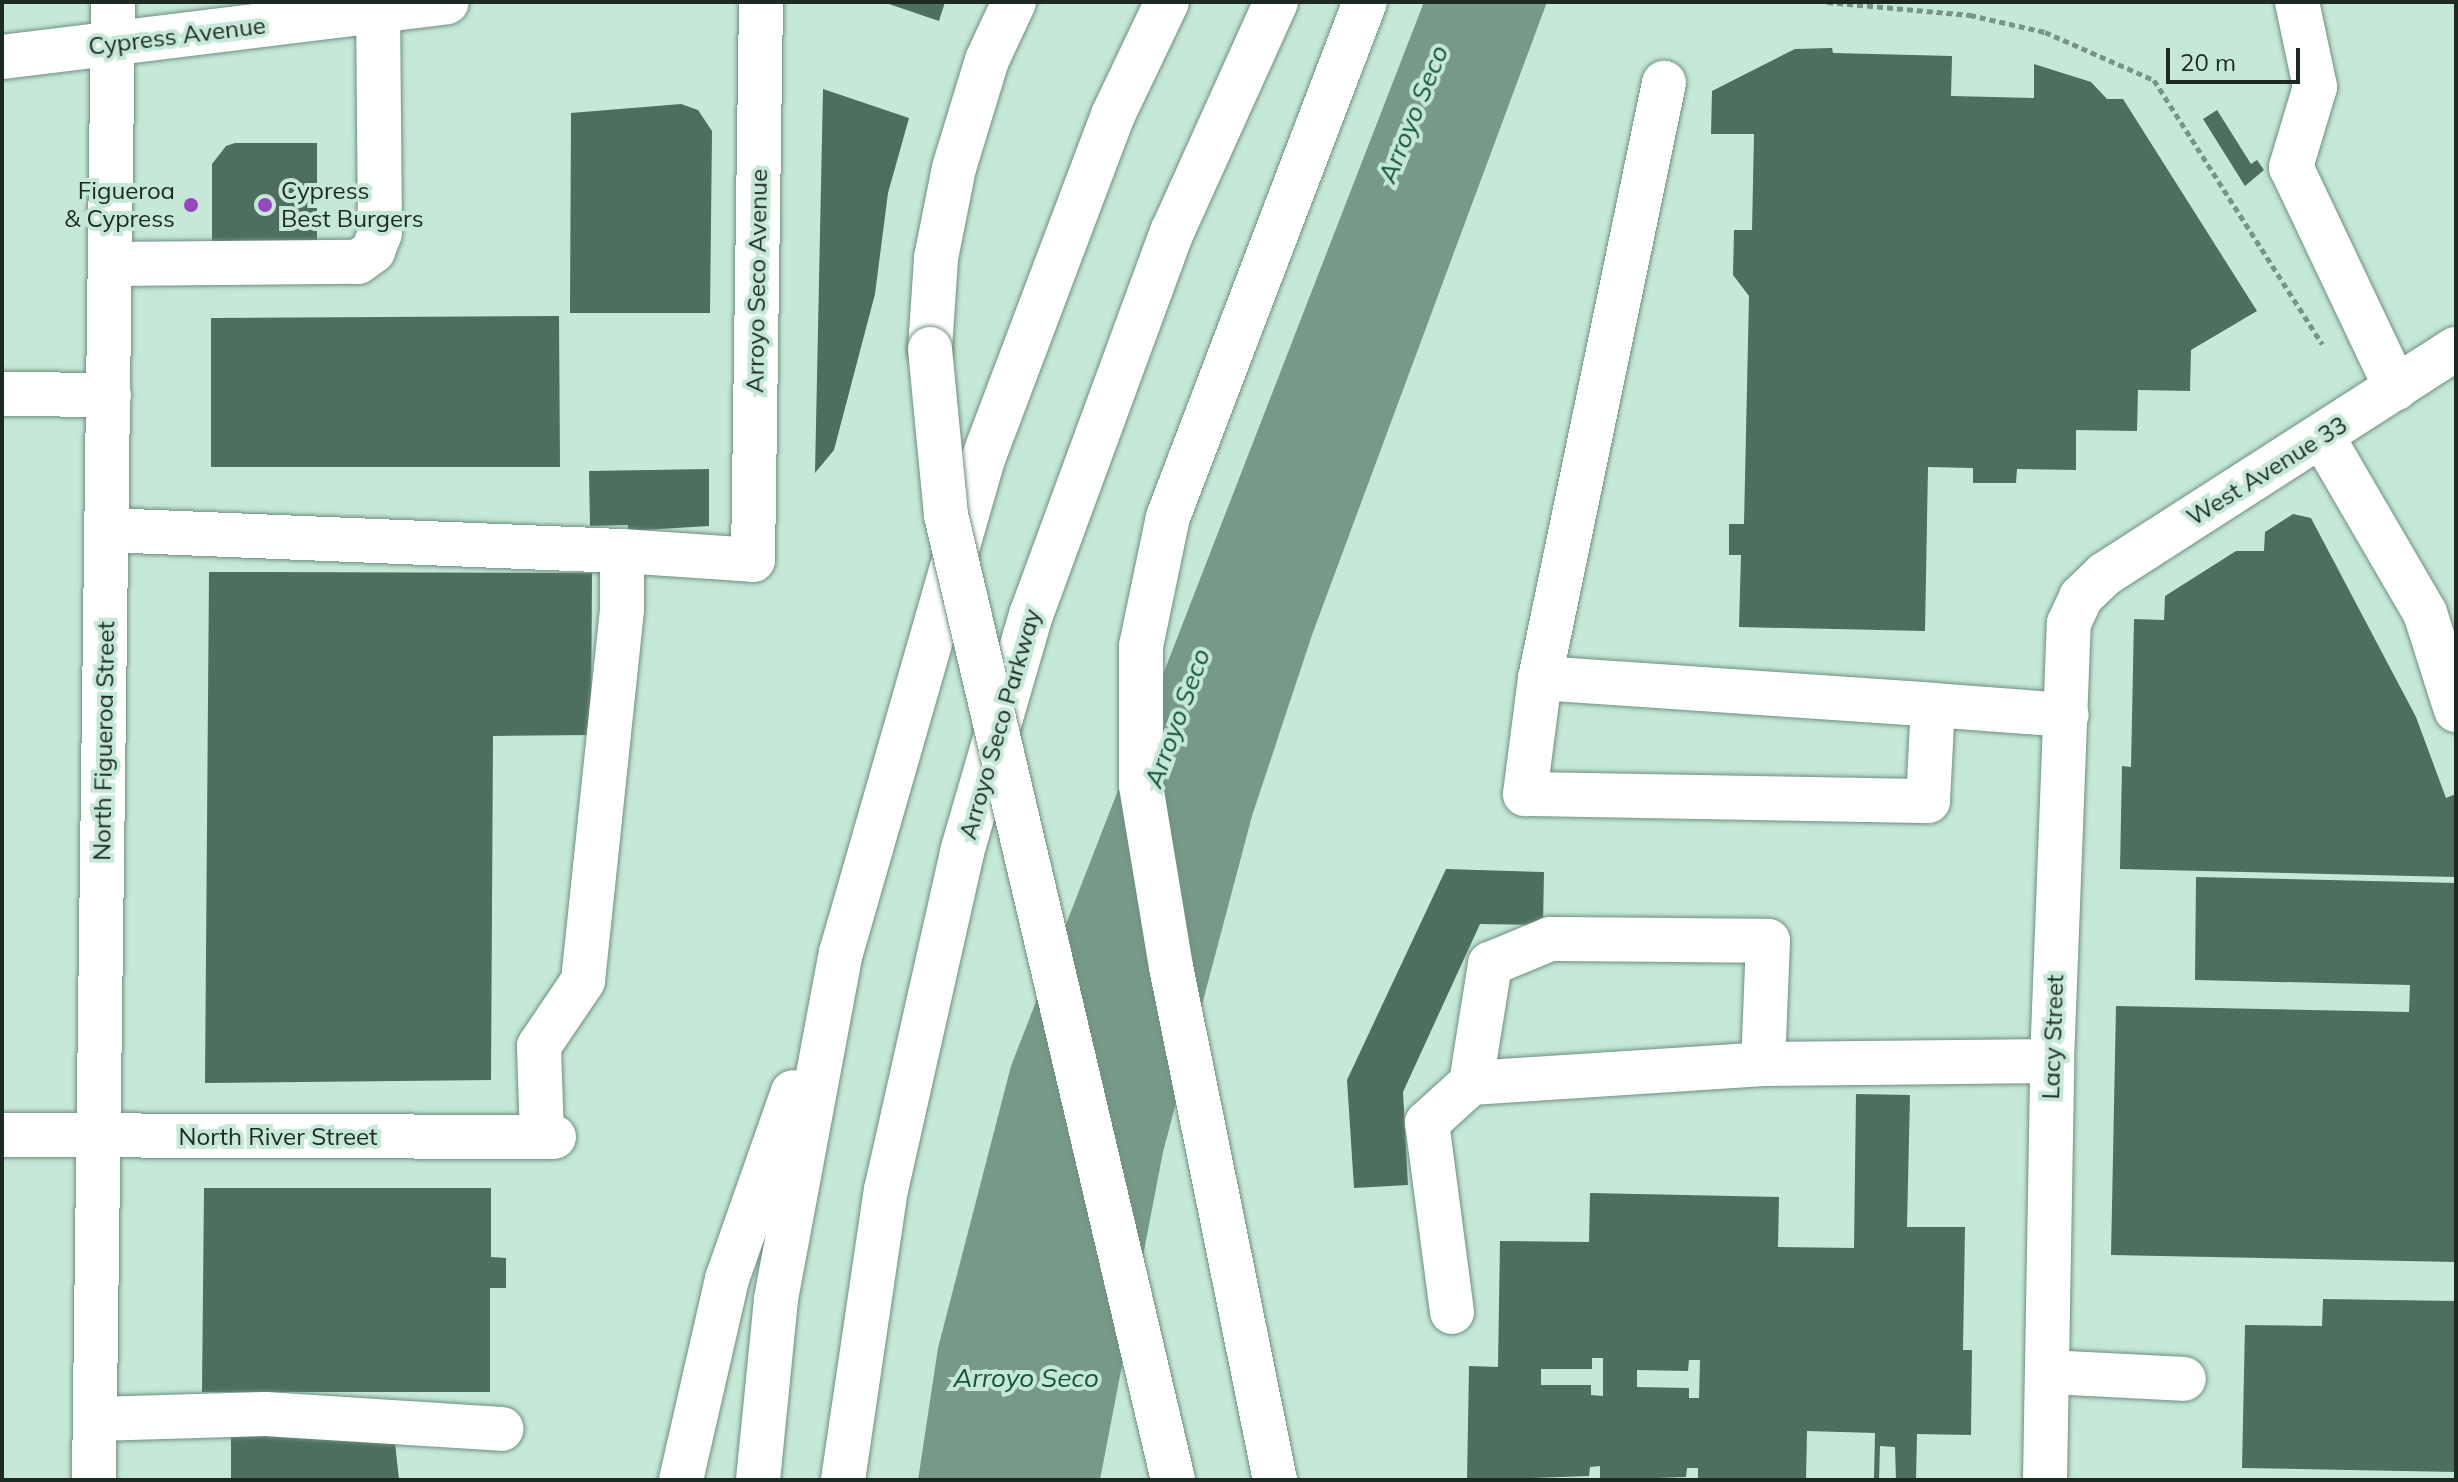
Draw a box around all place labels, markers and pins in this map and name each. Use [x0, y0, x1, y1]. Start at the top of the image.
place label: Figueroa & Cypress [64, 177, 175, 233]
place label: Cypress Best Burgers [281, 177, 424, 233]
marker: Figueroa & Cypress [182, 196, 200, 214]
marker: Cypress Best Burgers [256, 196, 274, 214]

